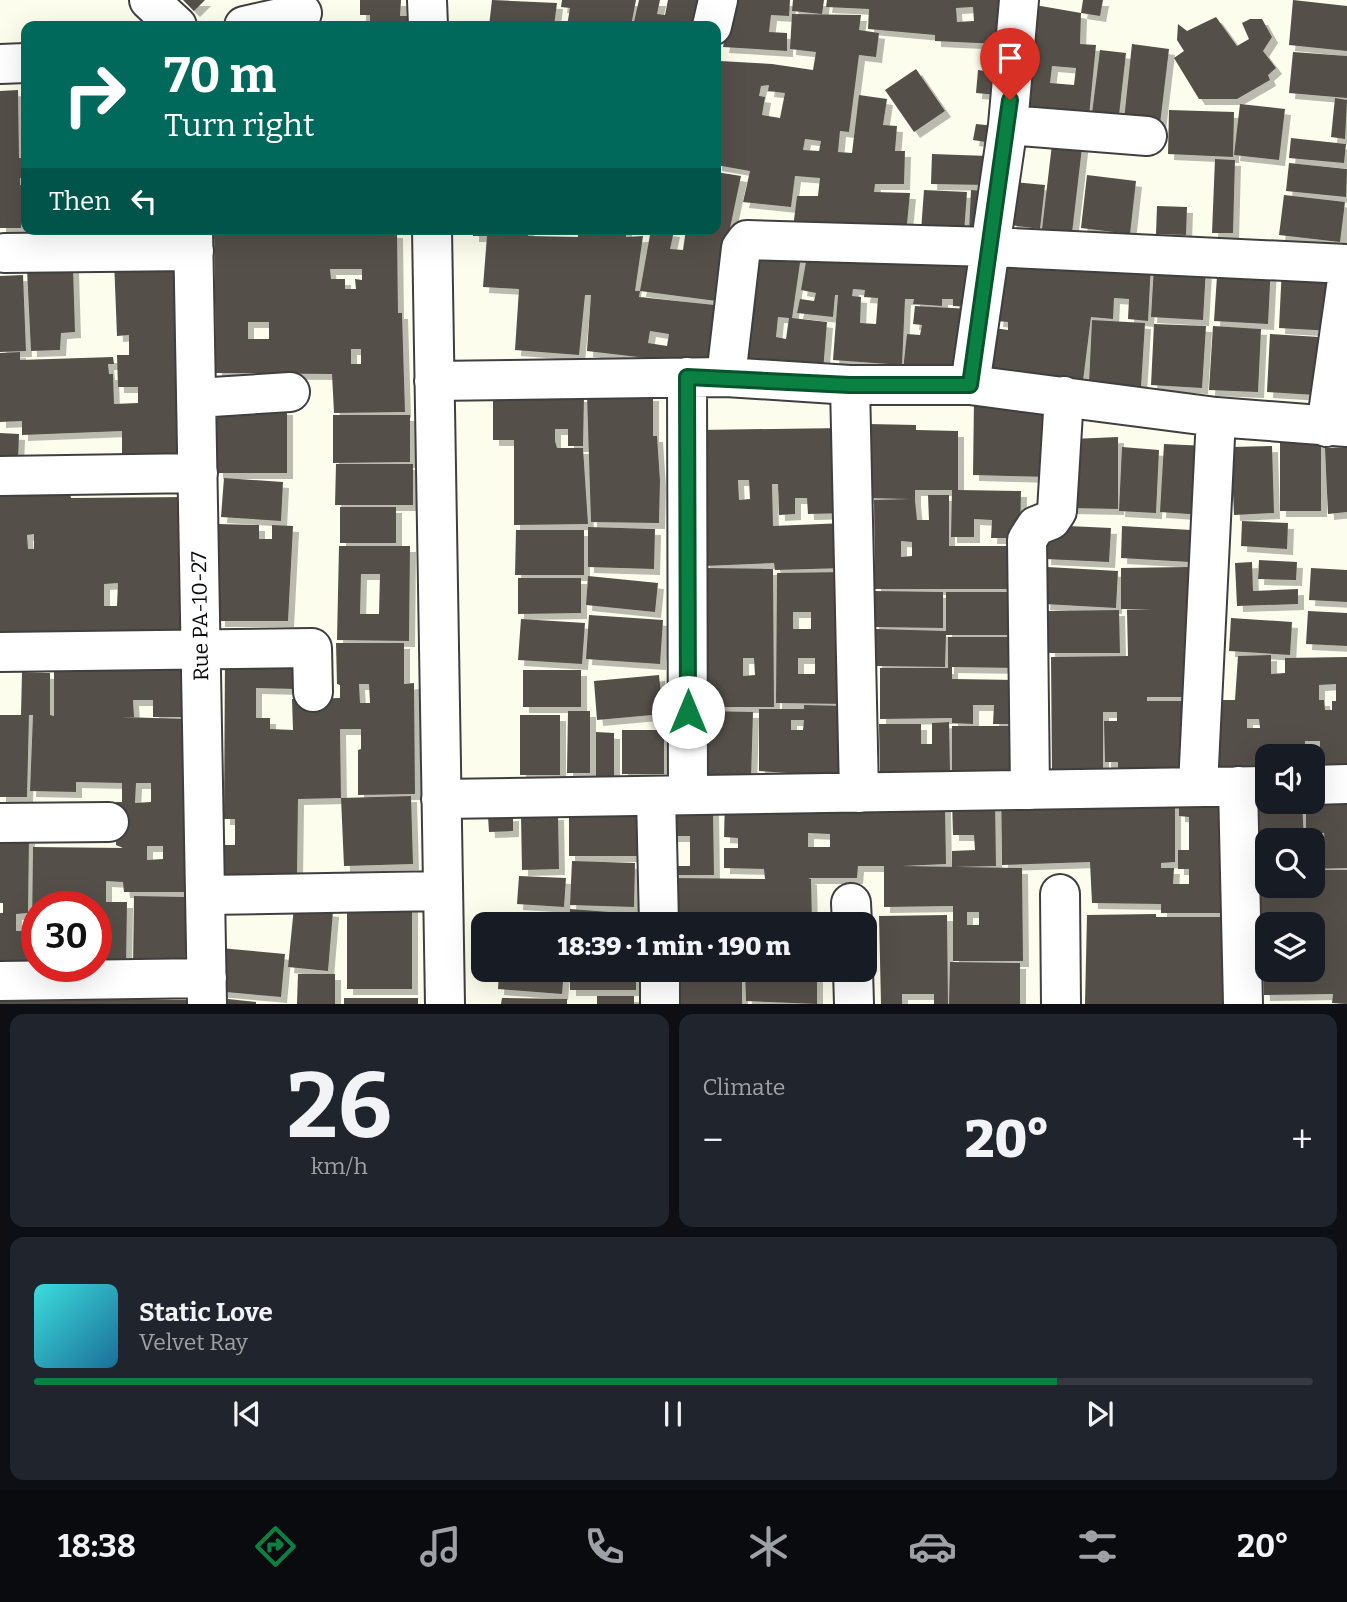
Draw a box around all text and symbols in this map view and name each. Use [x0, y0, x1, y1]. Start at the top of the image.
pin [980, 28, 1040, 100]
icon: arrive [991, 39, 1029, 77]
text: 70 m [164, 46, 276, 105]
icon: right [49, 49, 140, 140]
text: Turn right [164, 106, 315, 144]
icon: left [125, 182, 163, 220]
text: Then [49, 186, 111, 217]
street label: Rue PA-10-27 [186, 551, 214, 681]
position arrow [651, 675, 725, 749]
map controls [1255, 744, 1325, 982]
button: sound [1255, 744, 1325, 814]
button: search [1255, 828, 1325, 898]
speed limit sign: 30 [21, 891, 112, 982]
button: layers [1255, 912, 1325, 982]
text: 18:39 · 1 min · 190 m [557, 931, 791, 962]
text: 26 [287, 1052, 392, 1161]
text: Climate [703, 1073, 785, 1101]
text: 20° [965, 1108, 1050, 1171]
text: − [703, 1117, 723, 1163]
text: + [1291, 1117, 1313, 1163]
text: km/h [311, 1152, 368, 1180]
text: Static Love [139, 1297, 273, 1328]
text: Velvet Ray [139, 1328, 248, 1356]
icon: previous [228, 1395, 266, 1433]
icon: pause [654, 1395, 692, 1433]
icon: next [1081, 1395, 1119, 1433]
icon: directions [251, 1522, 300, 1571]
icon: music [416, 1522, 465, 1571]
icon: phone [580, 1522, 629, 1571]
icon: climate [744, 1522, 793, 1571]
icon: car [908, 1522, 957, 1571]
icon: filters [1073, 1522, 1122, 1571]
text: 18:38 [58, 1527, 136, 1565]
text: 20° [1237, 1527, 1289, 1565]

